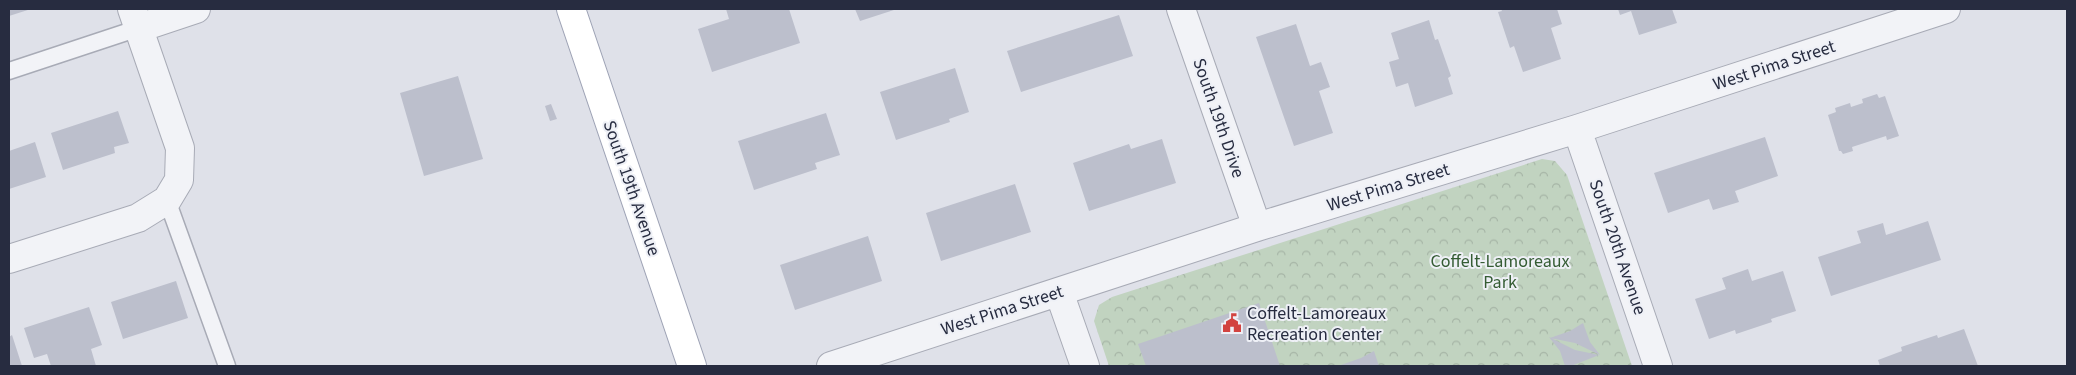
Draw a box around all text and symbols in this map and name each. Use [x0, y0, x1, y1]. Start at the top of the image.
street label: West Pima Street [1710, 34, 1839, 97]
street label: South 19th Drive [1186, 55, 1251, 181]
street label: South 19th Avenue [597, 117, 666, 259]
street label: West Pima Street [1324, 157, 1453, 218]
street label: South 20th Avenue [1583, 176, 1652, 318]
park label: Coffelt-Lamoreaux Park [1430, 249, 1570, 295]
street label: West Pima Street [938, 279, 1067, 342]
place label: Coffelt-Lamoreaux Recreation Center [1247, 301, 1386, 347]
public building icon: Coffelt-Lamoreaux Recreation Center [1221, 312, 1243, 334]

